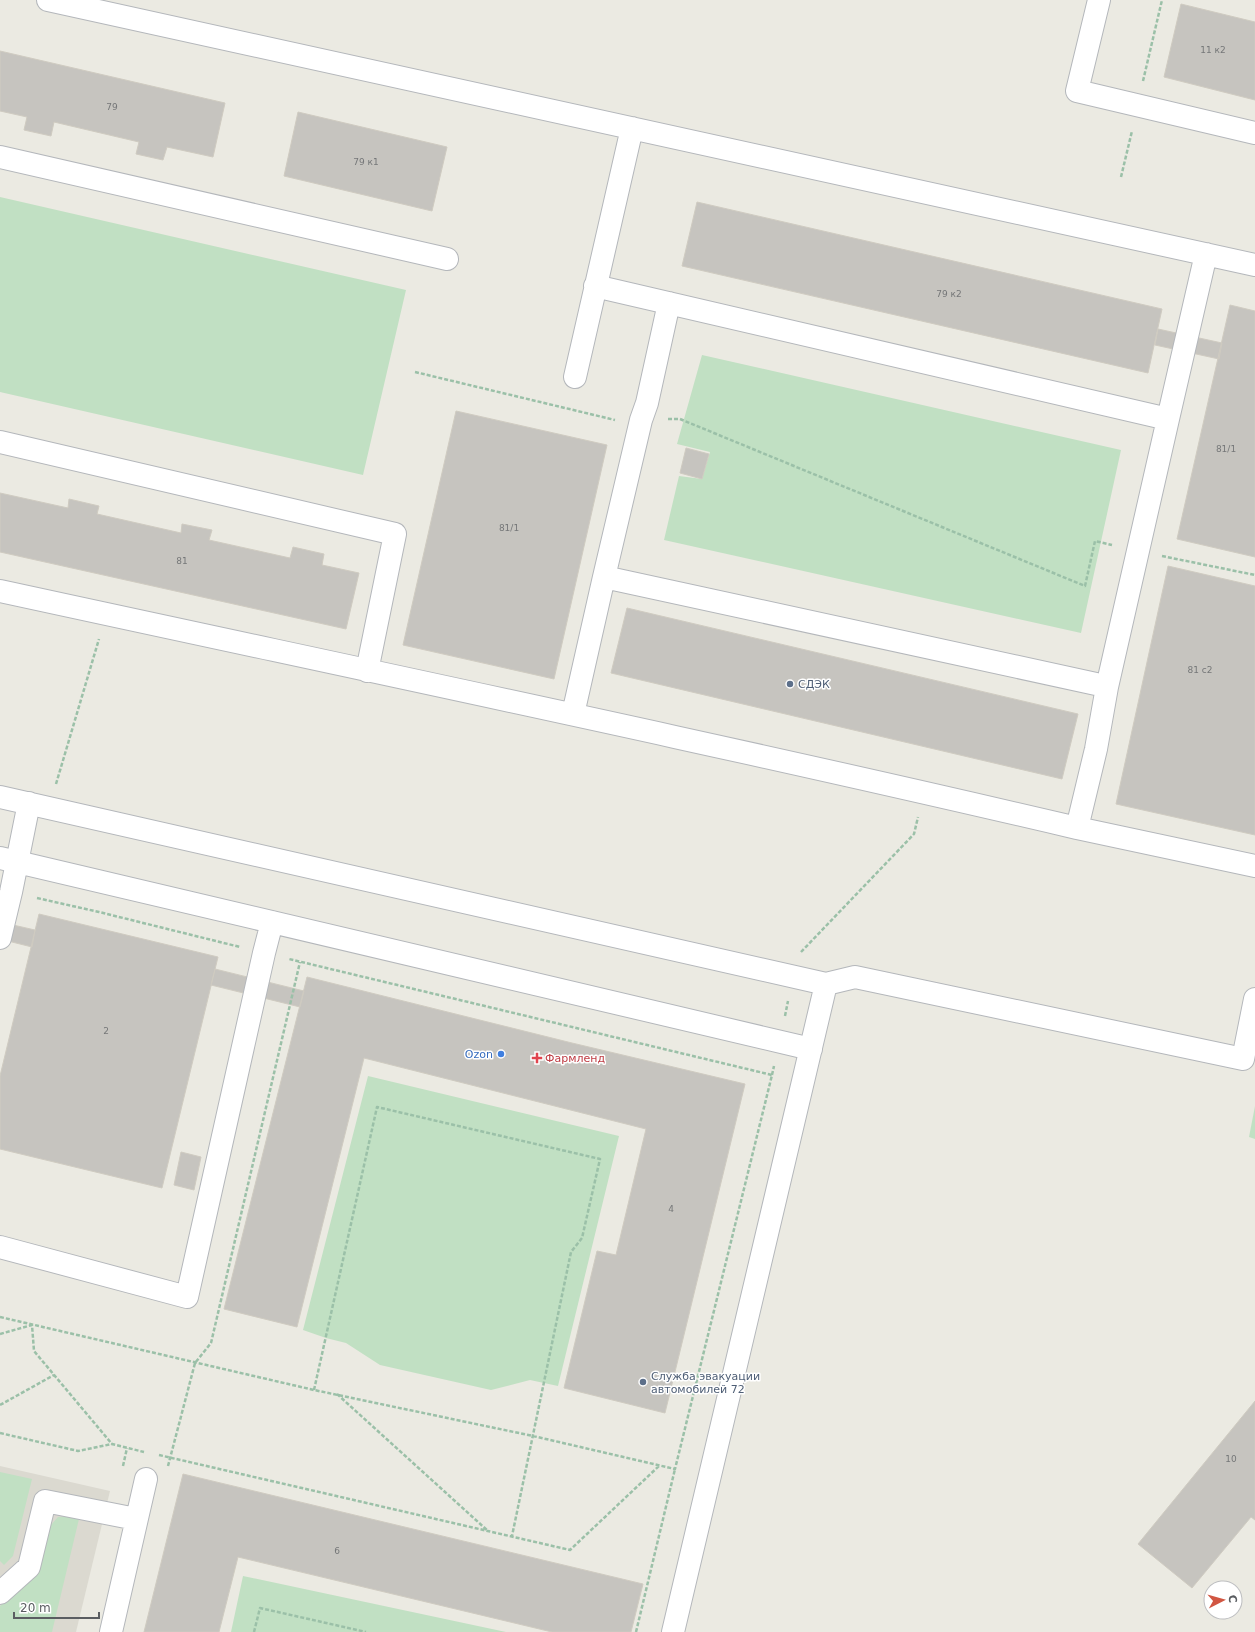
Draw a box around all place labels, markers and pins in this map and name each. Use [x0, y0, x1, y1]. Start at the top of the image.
place label: СДЭК [798, 678, 830, 691]
marker: СДЭК [785, 679, 795, 689]
place label: Ozon [465, 1048, 493, 1061]
marker: Ozon [496, 1049, 506, 1059]
place label: Фармленд [545, 1052, 605, 1065]
marker: Фармленд [532, 1053, 542, 1063]
place label: Служба эвакуации автомобилей 72 [651, 1370, 760, 1396]
marker: Служба эвакуации автомобилей 72 [638, 1377, 648, 1387]

